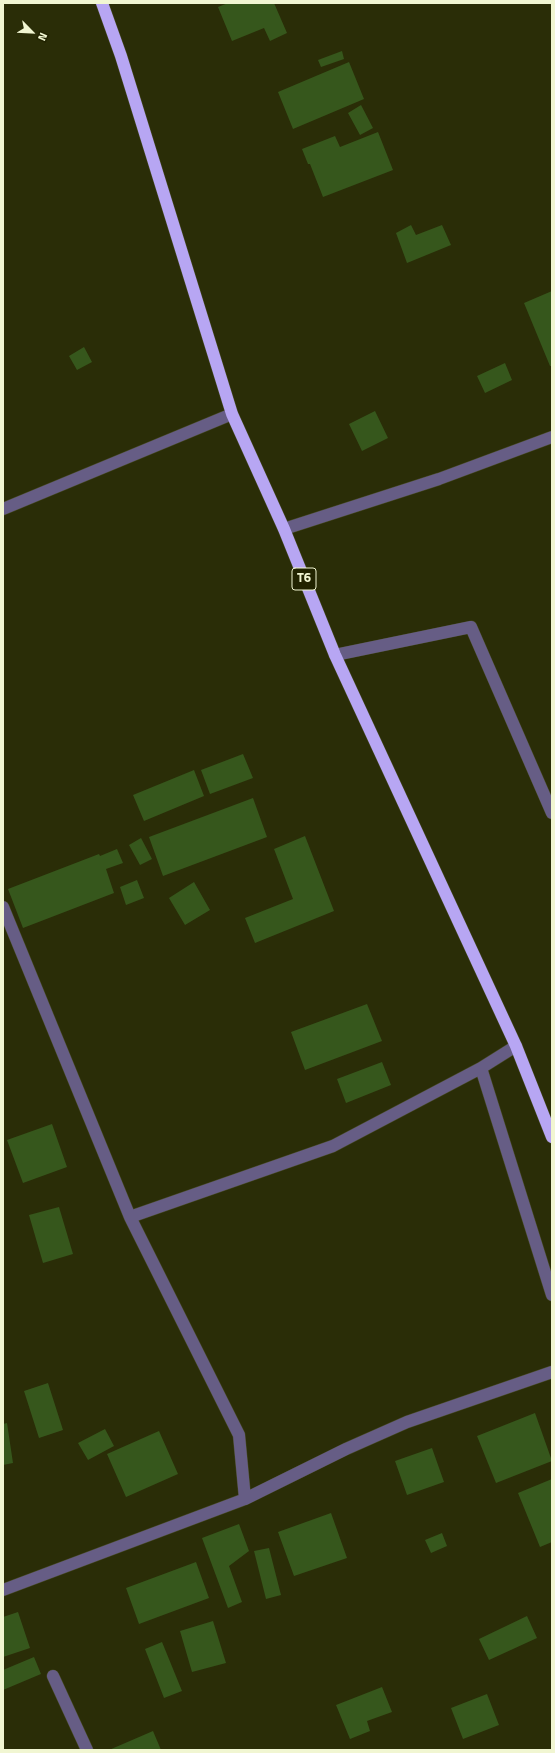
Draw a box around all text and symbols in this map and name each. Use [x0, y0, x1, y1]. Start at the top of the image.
north arrow [12, 12, 52, 52]
text: N [34, 30, 52, 44]
road number: T6 [292, 568, 316, 590]

